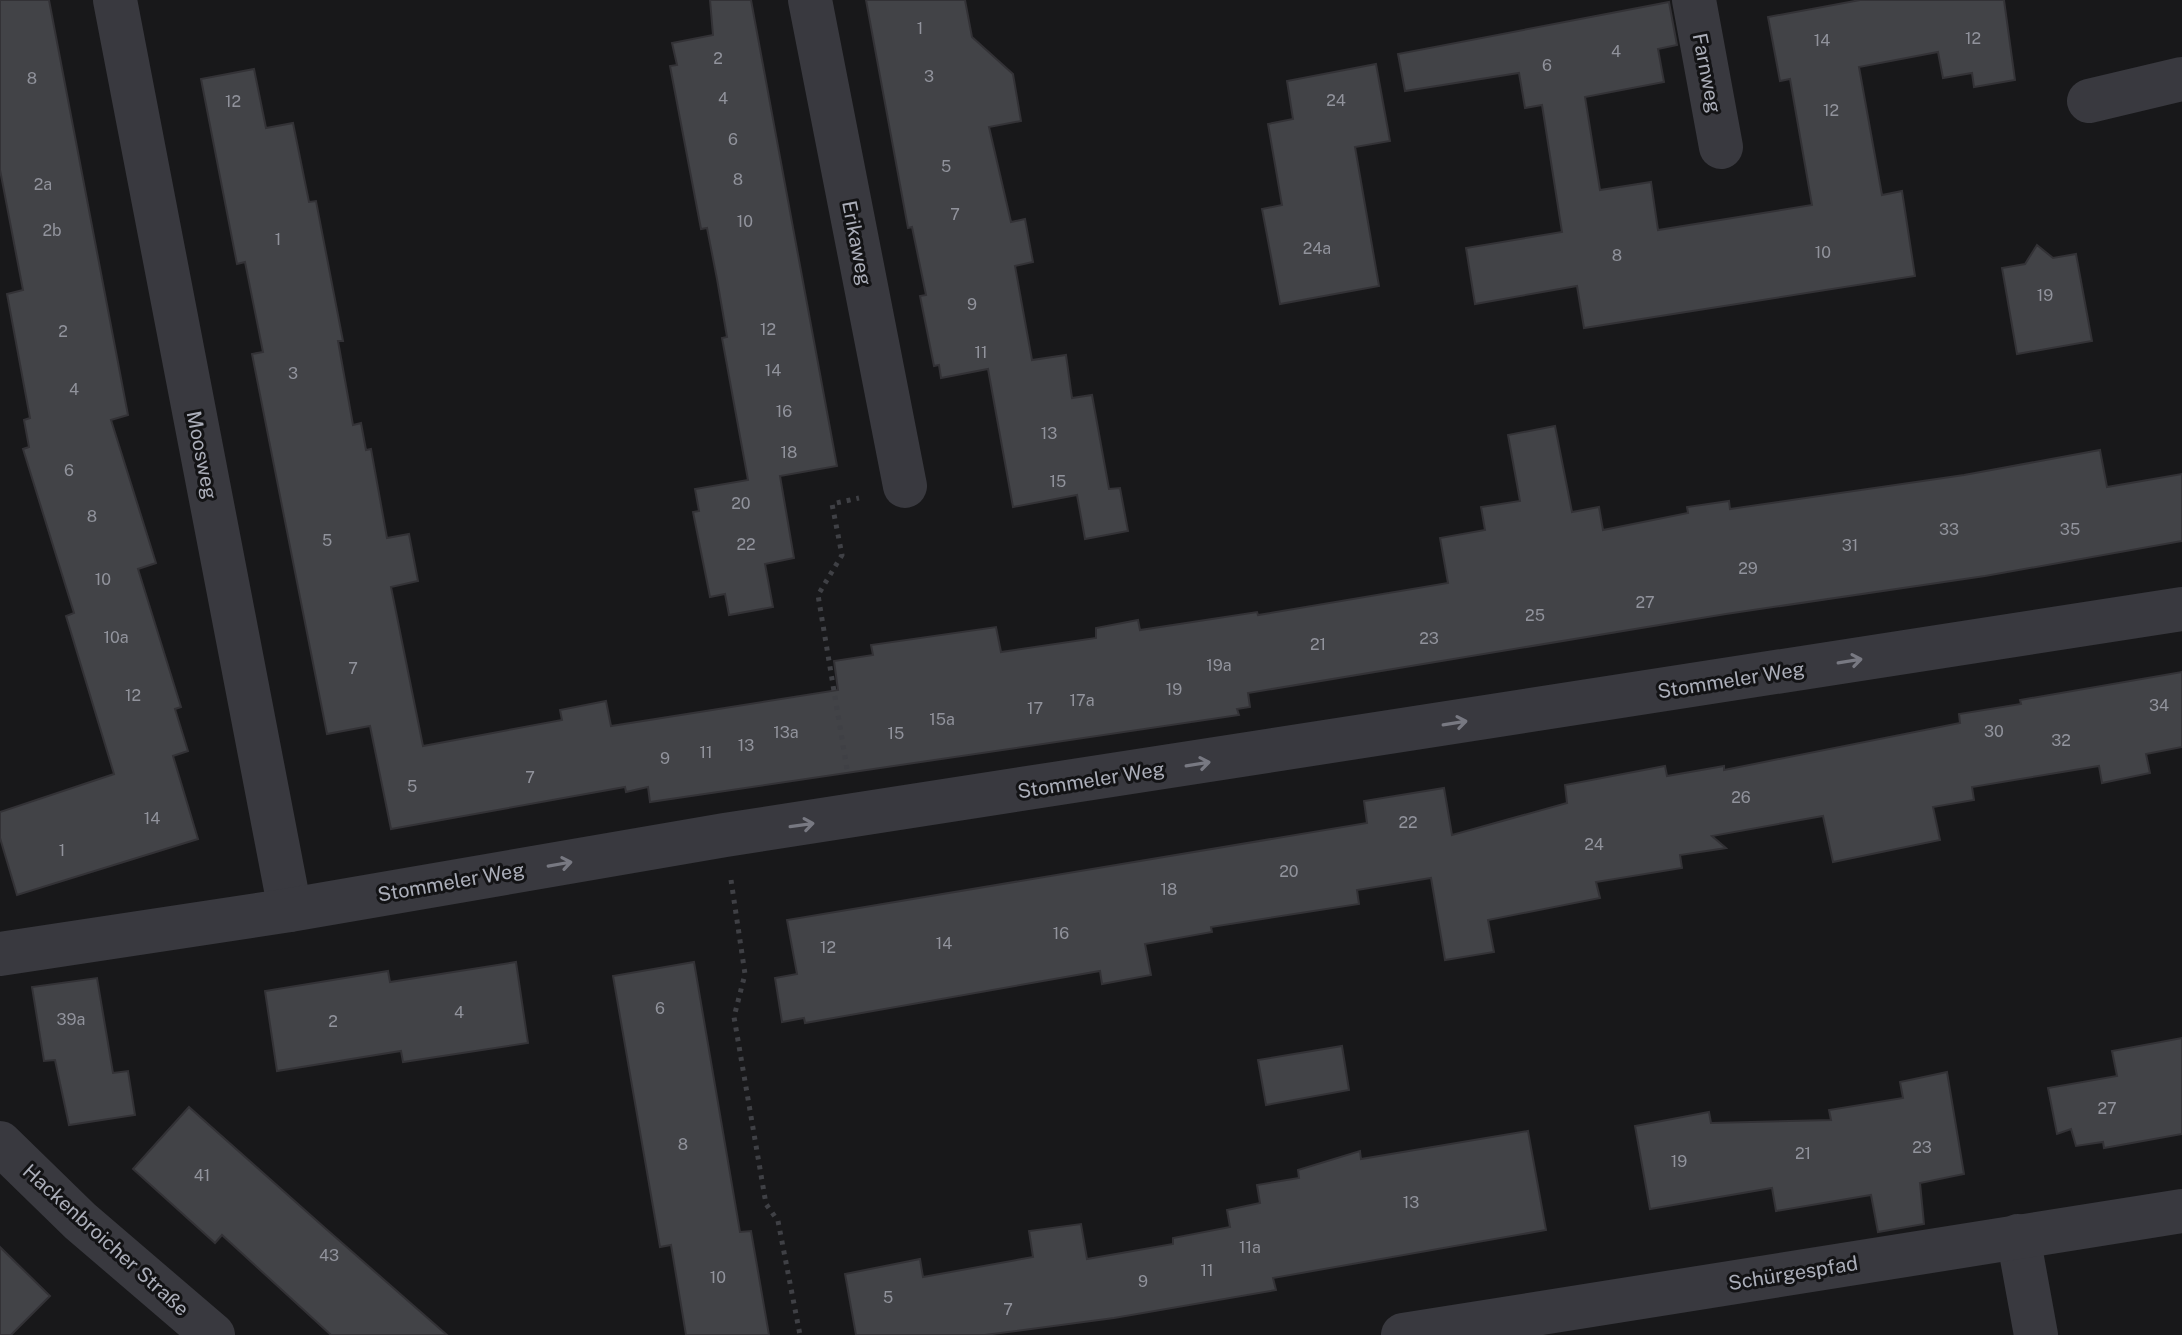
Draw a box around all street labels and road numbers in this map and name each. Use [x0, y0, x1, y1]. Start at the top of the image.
street label: Farnweg [1688, 31, 1726, 115]
street label: Erikaweg [837, 199, 877, 287]
street label: Moosweg [182, 409, 222, 501]
street label: Stommeler Weg [1656, 657, 1806, 703]
street label: Stommeler Weg [1016, 757, 1166, 803]
street label: Stommeler Weg [376, 857, 526, 907]
street label: Hackenbroicher Straße [18, 1159, 194, 1321]
street label: Schürgespfad [1726, 1251, 1860, 1295]

